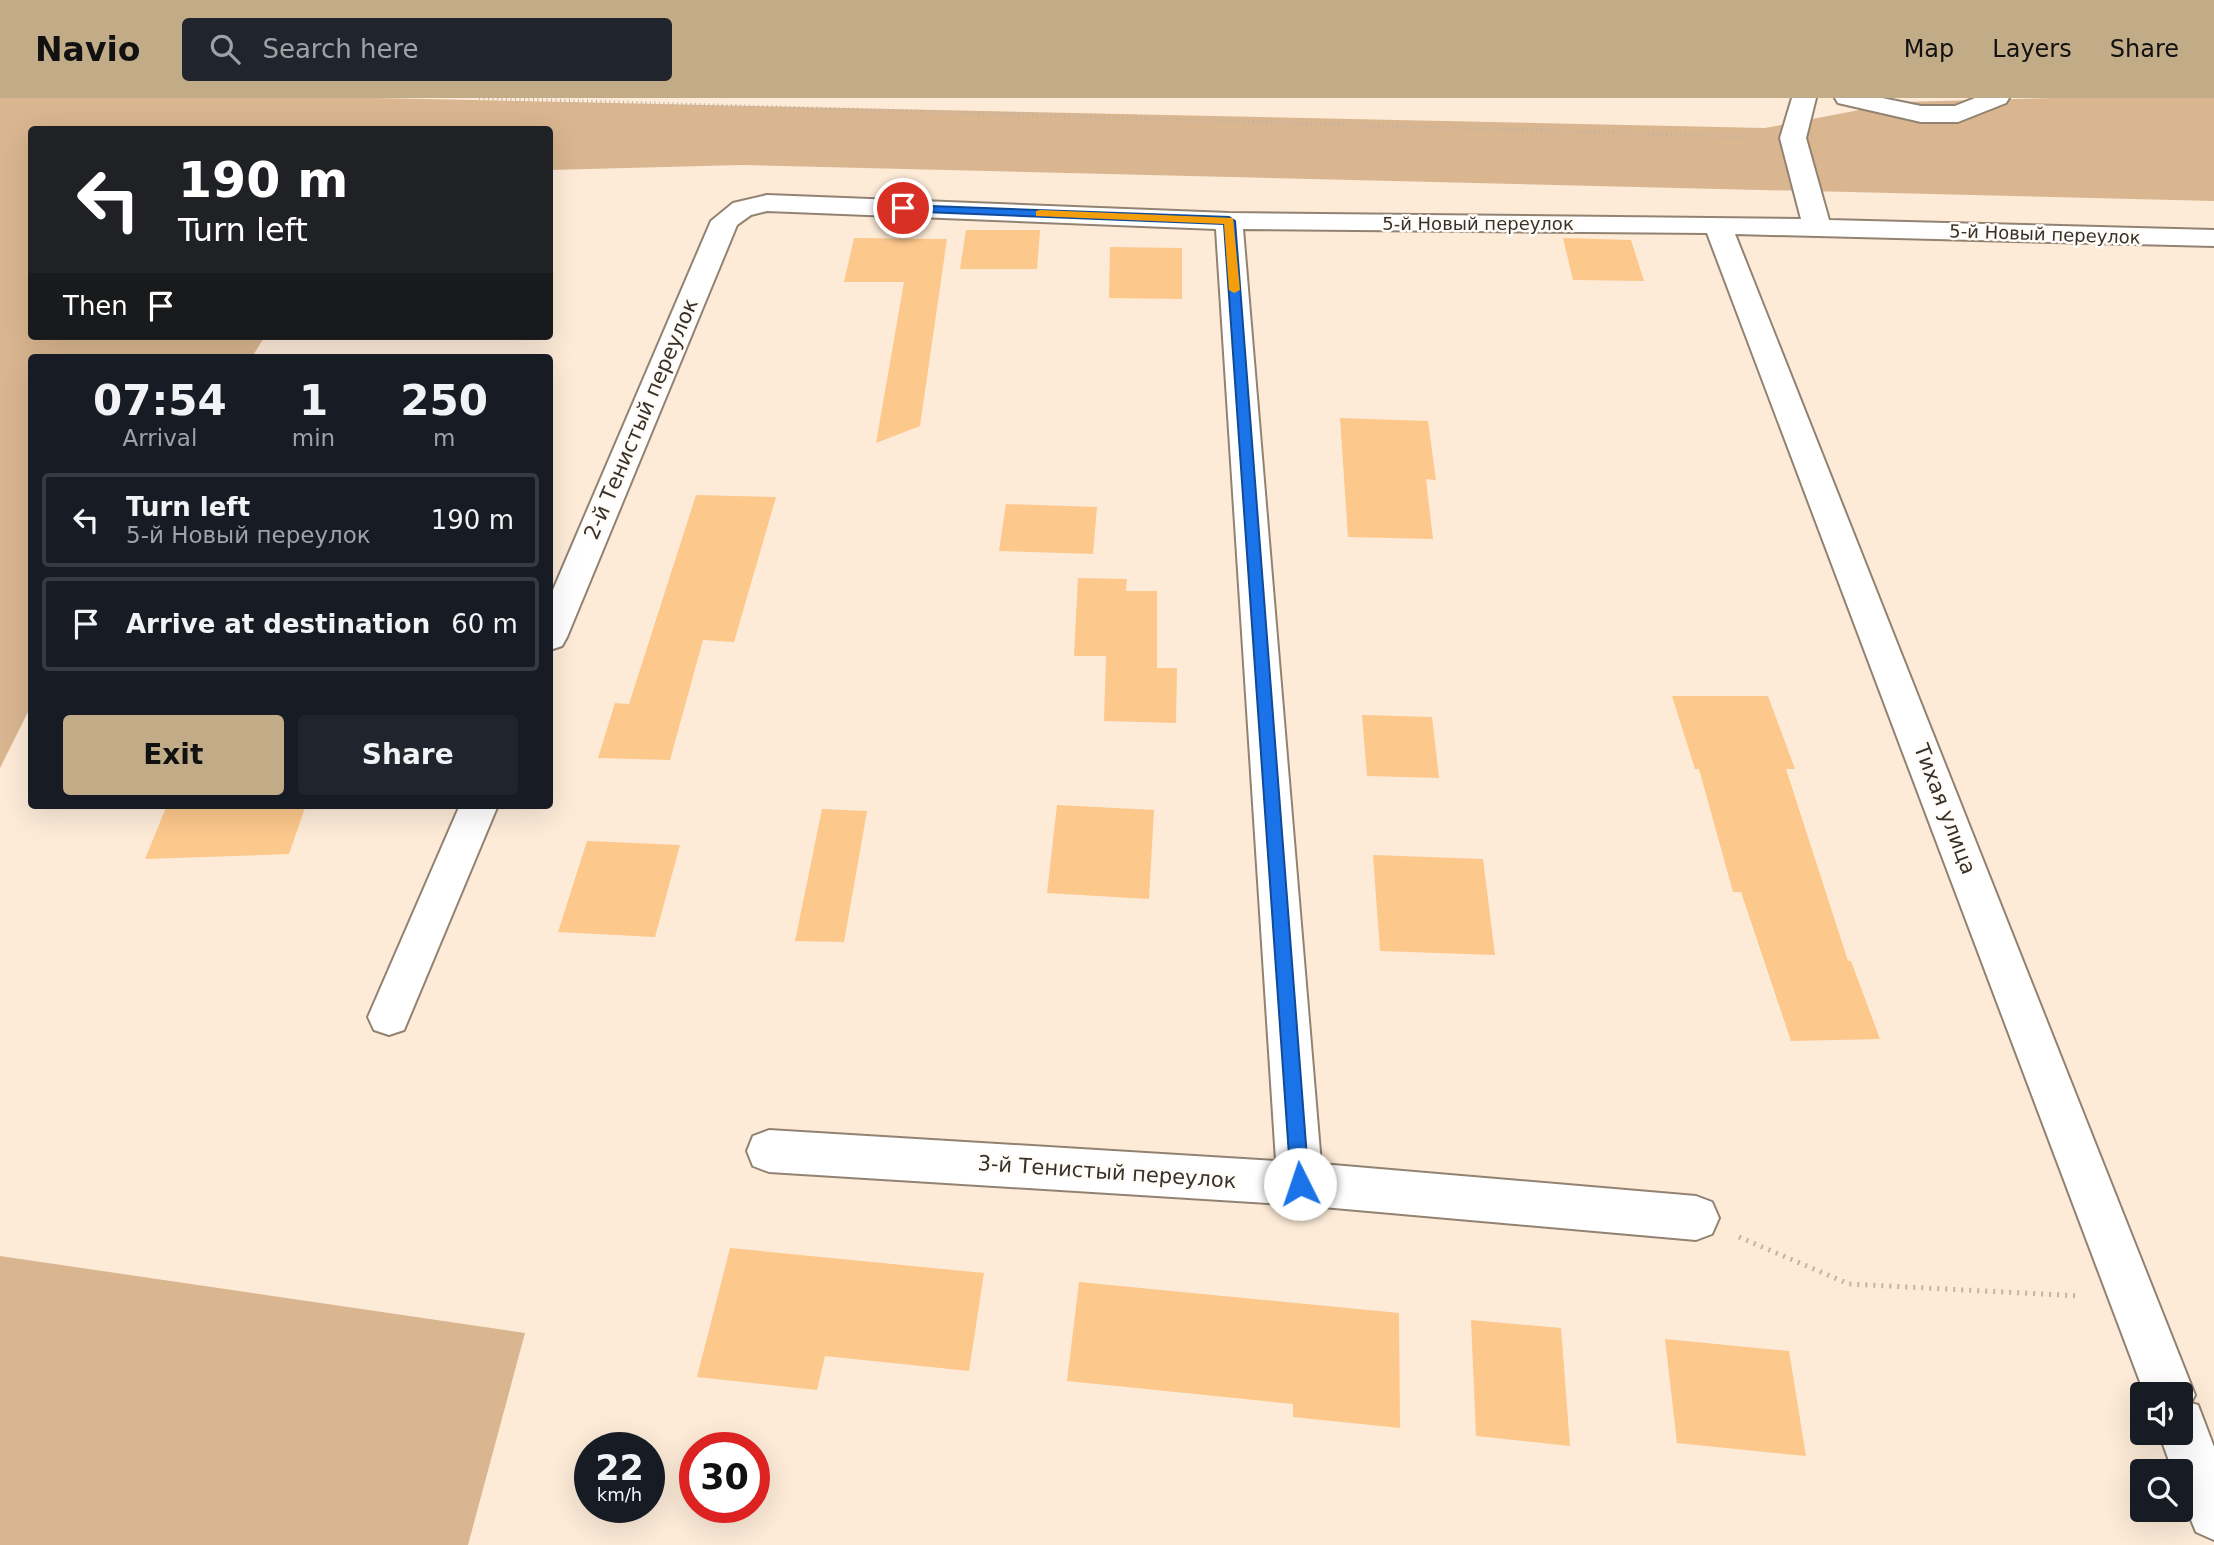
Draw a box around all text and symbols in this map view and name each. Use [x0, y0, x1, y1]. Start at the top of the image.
search box [182, 18, 672, 81]
text: Navio [35, 30, 140, 69]
icon: search [206, 30, 244, 68]
text: Search here [262, 34, 419, 64]
text: Map [1904, 35, 1954, 63]
text: Layers [1992, 35, 2072, 63]
text: Share [2110, 35, 2179, 63]
text: 190 m [178, 152, 348, 209]
icon: left [63, 154, 154, 245]
pin [873, 178, 933, 238]
icon: arrive [884, 189, 922, 227]
text: Turn left [178, 211, 308, 249]
street label: 5-й Новый переулок [1382, 213, 1574, 234]
street label: 5-й Новый переулок [1949, 220, 2141, 248]
icon: arrive [142, 287, 180, 325]
text: Then [63, 291, 128, 321]
street label: 2-й Тенистый переулок [579, 295, 703, 543]
text: 07:54 [93, 376, 227, 425]
text: 1 [299, 376, 328, 425]
text: 250 [400, 376, 488, 425]
text: Arrival [123, 425, 197, 451]
text: min [292, 425, 335, 451]
text: m [433, 425, 455, 451]
text: Turn left [126, 492, 250, 522]
icon: left [67, 501, 105, 539]
text: 190 m [431, 505, 514, 535]
text: 5-й Новый переулок [126, 522, 371, 548]
icon: arrive [67, 605, 105, 643]
text: Arrive at destination [126, 609, 430, 639]
text: 60 m [451, 609, 518, 639]
button: Exit [63, 715, 284, 795]
button: Share [298, 715, 518, 795]
street label: Тихая улица [1909, 739, 1981, 878]
position arrow [1263, 1147, 1337, 1221]
street label: 3-й Тенистый переулок [977, 1151, 1237, 1193]
map controls [2130, 1382, 2193, 1522]
button: sound [2130, 1382, 2193, 1445]
speed limit sign: 30 [679, 1432, 770, 1523]
text: 22 [595, 1448, 644, 1488]
button: search [2130, 1459, 2193, 1522]
text: km/h [597, 1484, 642, 1505]

